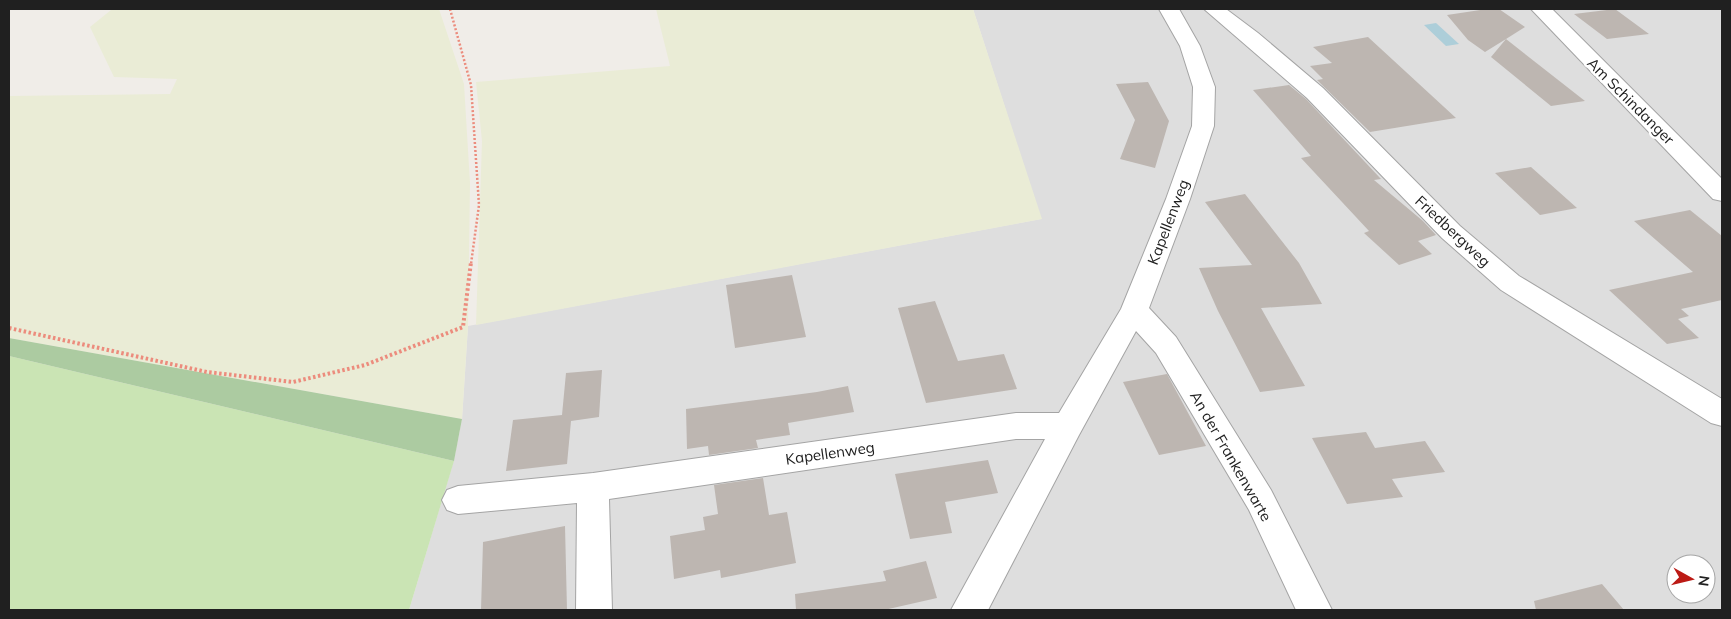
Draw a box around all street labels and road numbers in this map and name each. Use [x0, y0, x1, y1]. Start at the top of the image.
street label: Am Schindanger [1583, 53, 1679, 149]
street label: Kapellenweg [1143, 177, 1193, 267]
street label: Friedbergweg [1411, 191, 1495, 271]
street label: An der Frankenwarte [1186, 388, 1276, 524]
street label: Kapellenweg [784, 437, 876, 469]

